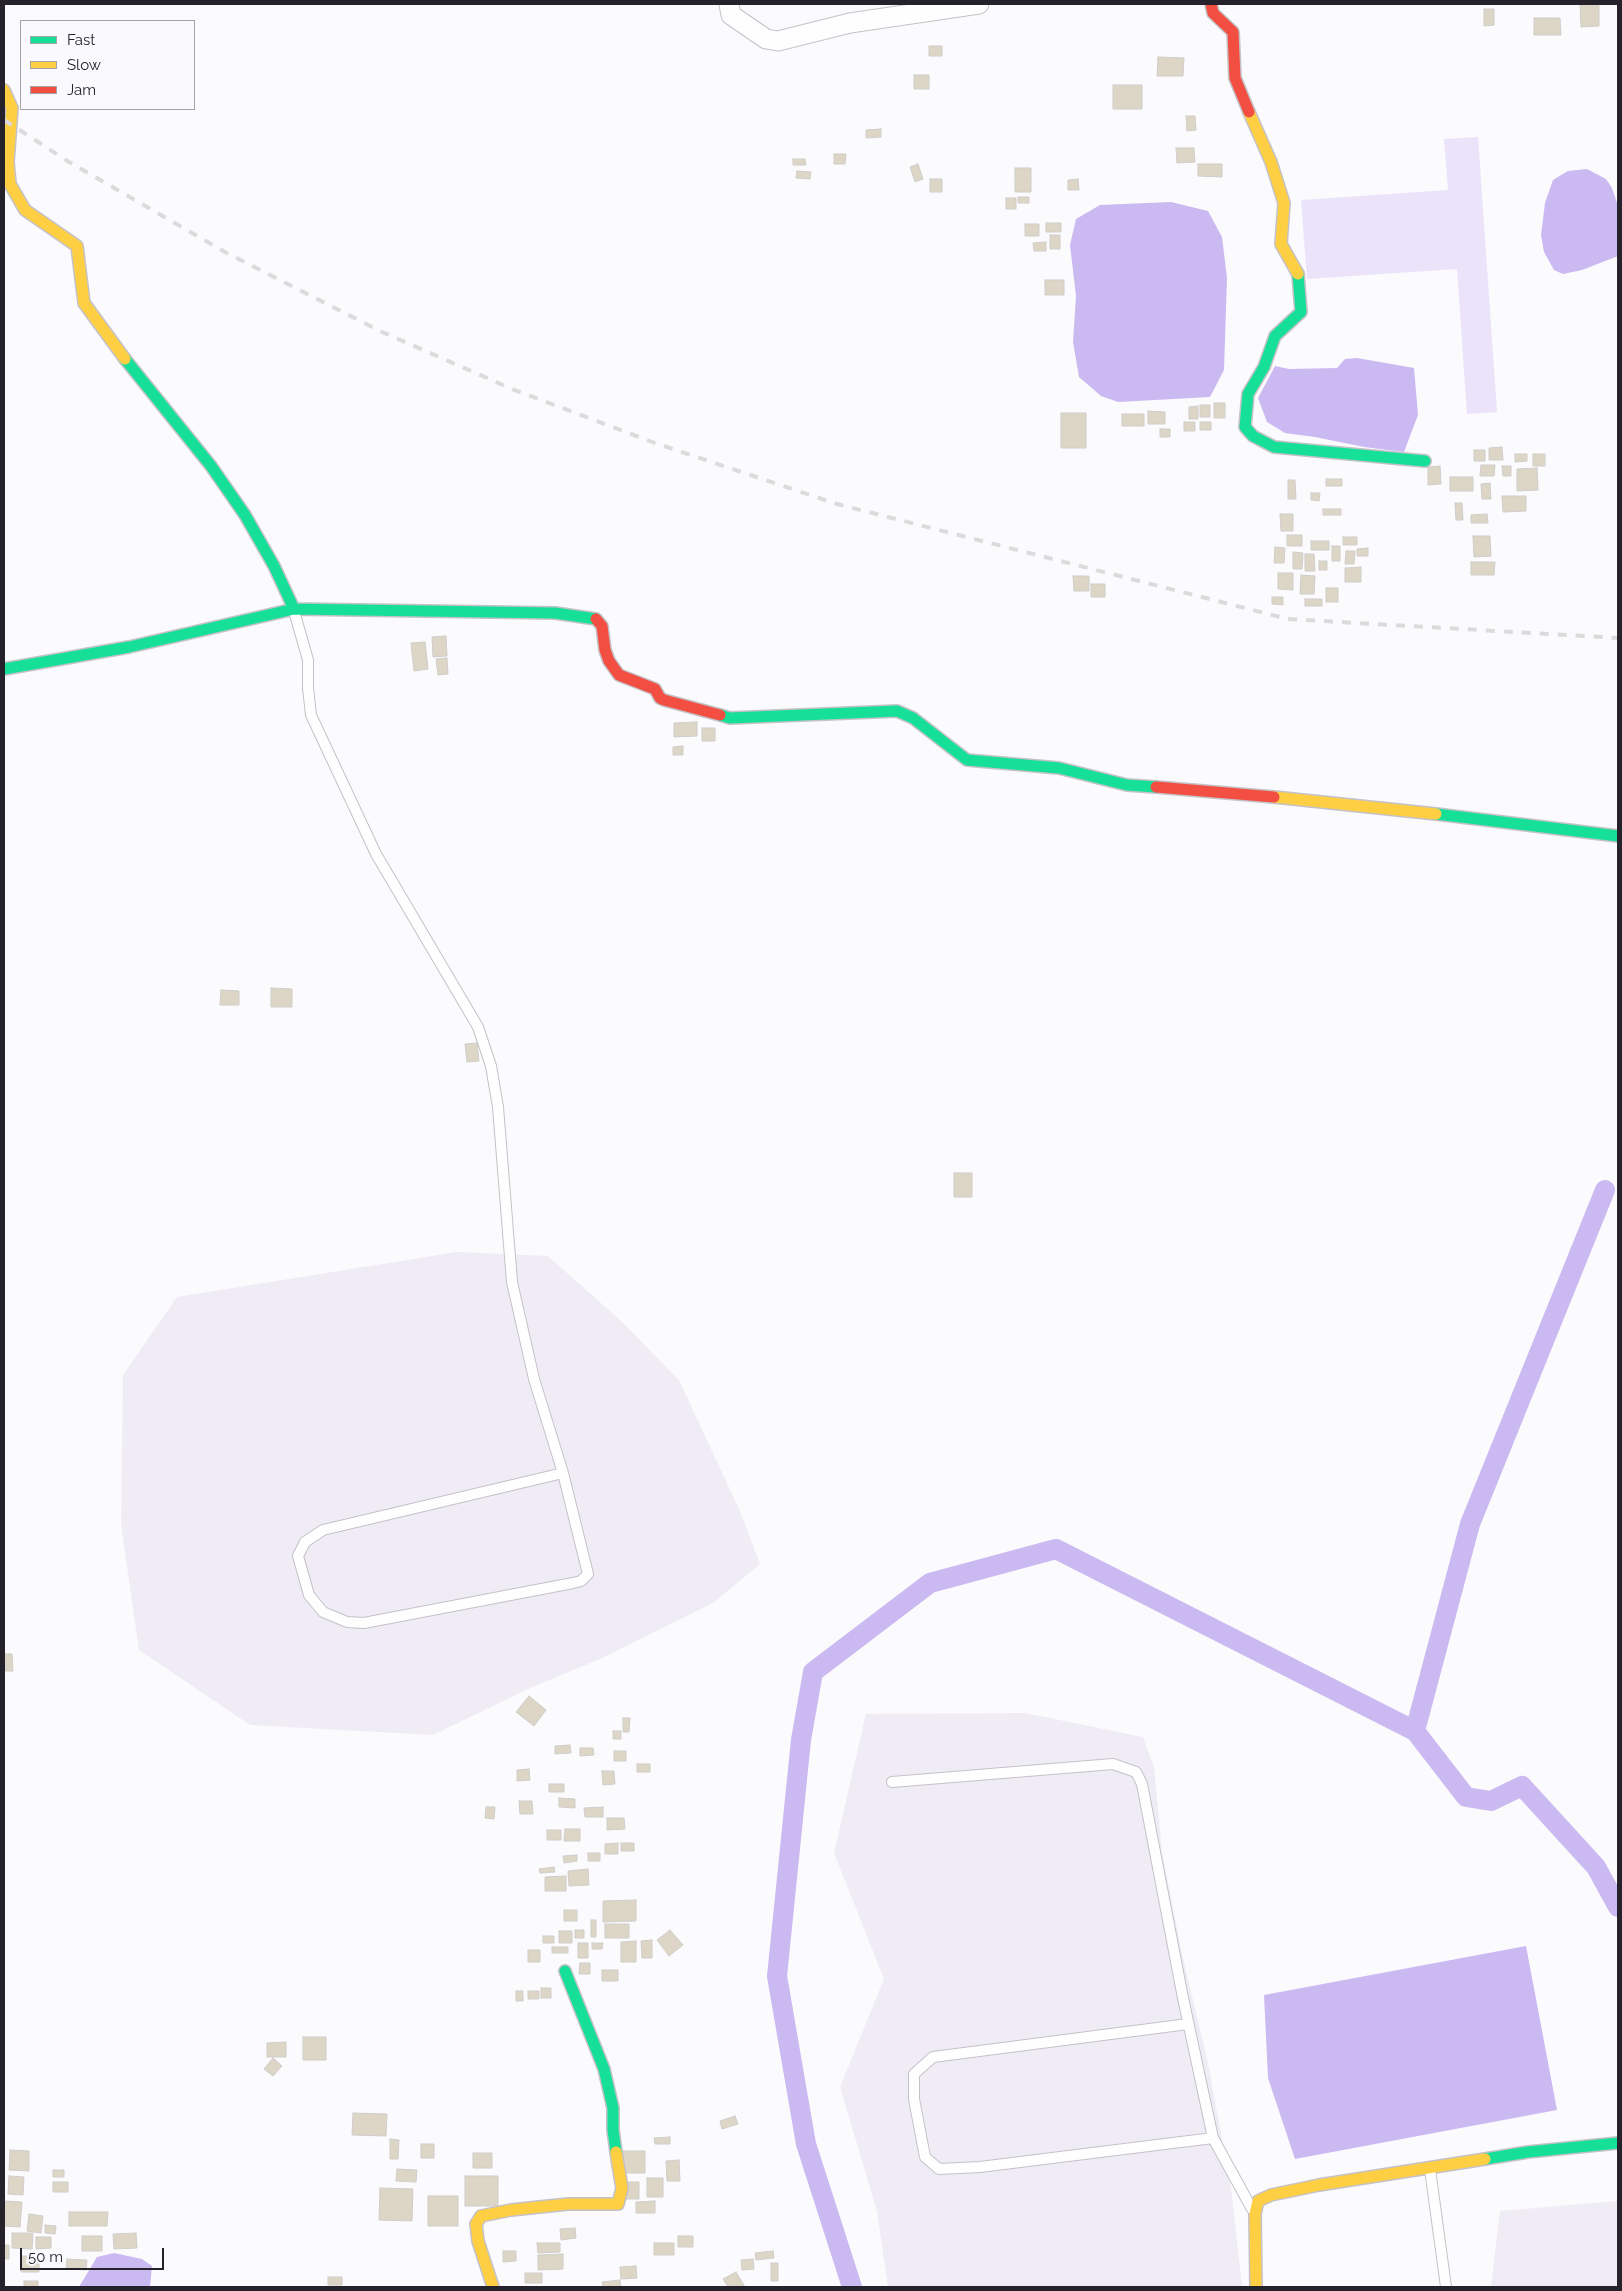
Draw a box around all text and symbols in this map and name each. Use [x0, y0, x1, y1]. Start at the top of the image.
legend [20, 20, 195, 110]
text: Fast [67, 31, 95, 49]
text: Slow [67, 56, 101, 74]
text: Jam [67, 81, 96, 99]
scale bar [22, 2238, 166, 2270]
text: 50 m [28, 2248, 63, 2266]

